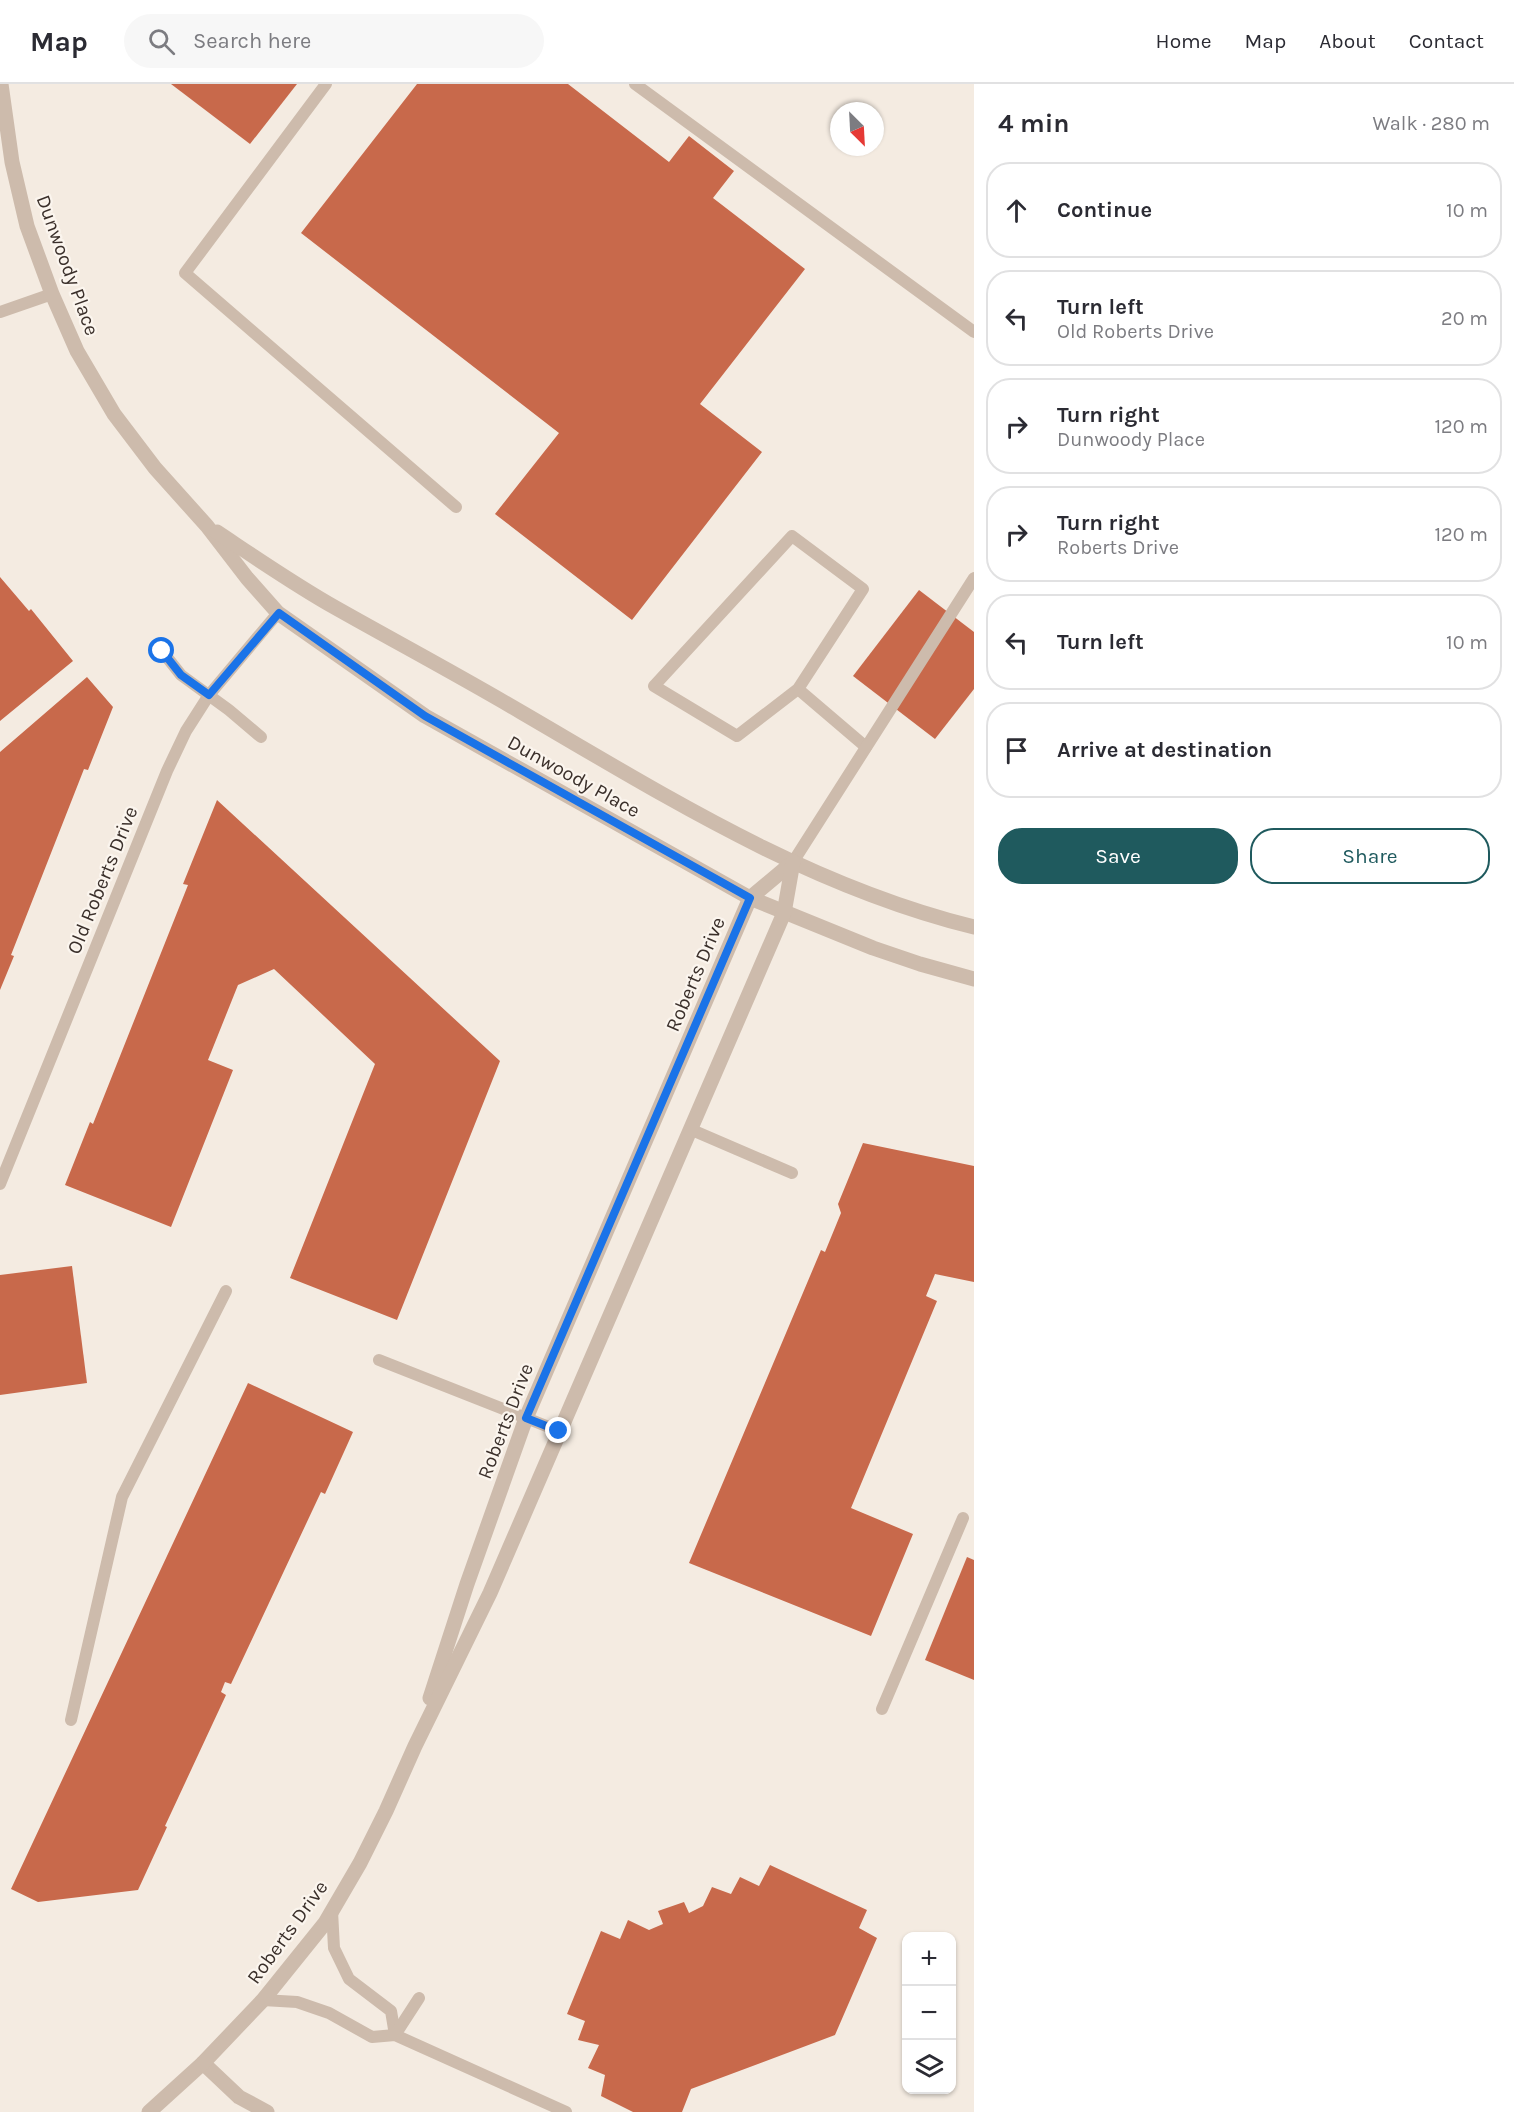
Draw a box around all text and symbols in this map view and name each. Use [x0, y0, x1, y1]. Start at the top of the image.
search box [124, 14, 544, 68]
text: Map [30, 25, 88, 58]
icon: search [145, 25, 178, 58]
text: Search here [193, 28, 311, 54]
text: Home [1156, 29, 1212, 53]
text: Map [1245, 29, 1286, 53]
text: About [1319, 29, 1376, 53]
text: Contact [1409, 29, 1484, 53]
north arrow [830, 102, 884, 156]
text: 4 min [998, 108, 1069, 139]
text: Walk · 280 m [1373, 112, 1490, 135]
street label: Dunwoody Place [31, 192, 104, 339]
icon: ahead [1000, 194, 1033, 227]
text: Continue [1057, 197, 1152, 223]
text: 10 m [1446, 199, 1488, 222]
text: Turn left [1057, 294, 1144, 320]
icon: left [1000, 302, 1033, 335]
text: 20 m [1441, 307, 1488, 330]
text: Old Roberts Drive [1057, 320, 1214, 343]
text: Turn right [1057, 402, 1160, 428]
icon: right [1000, 410, 1033, 443]
text: 120 m [1434, 415, 1488, 438]
text: Dunwoody Place [1057, 428, 1205, 451]
text: Turn right [1057, 510, 1160, 536]
icon: right [1000, 518, 1033, 551]
text: 120 m [1434, 523, 1488, 546]
text: Roberts Drive [1057, 536, 1179, 559]
icon: left [1000, 626, 1033, 659]
text: Turn left [1057, 629, 1144, 655]
text: 10 m [1446, 631, 1488, 654]
route start [148, 637, 174, 663]
street label: Dunwoody Place [503, 731, 644, 822]
icon: arrive [1000, 734, 1033, 767]
text: Arrive at destination [1057, 737, 1272, 763]
street label: Old Roberts Drive [62, 803, 143, 957]
button: Save [998, 828, 1238, 884]
button: Share [1250, 828, 1490, 884]
street label: Roberts Drive [661, 914, 730, 1035]
street label: Roberts Drive [473, 1360, 538, 1482]
route end [545, 1417, 571, 1443]
street label: Roberts Drive [242, 1876, 333, 1988]
map controls [902, 1932, 956, 2094]
button: + [902, 1932, 956, 1986]
button: − [902, 1986, 956, 2040]
button: layers [902, 2040, 956, 2094]

